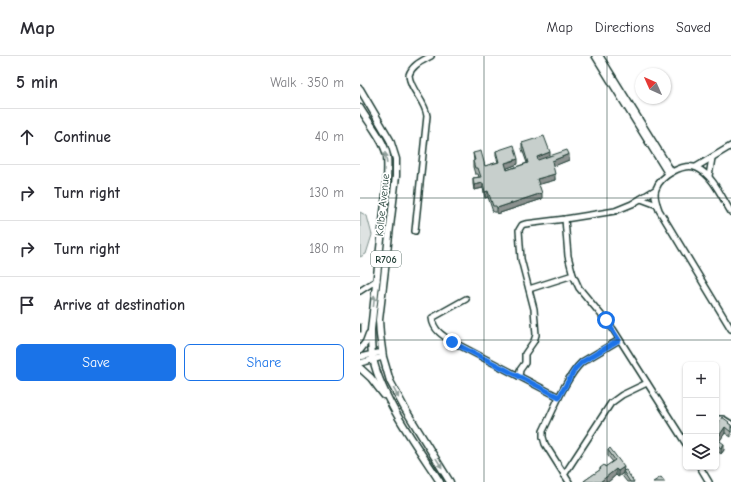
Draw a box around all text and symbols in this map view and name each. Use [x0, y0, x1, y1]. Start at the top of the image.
text: Map [20, 17, 55, 39]
text: Map [546, 19, 573, 36]
text: Directions [595, 19, 654, 36]
text: Saved [676, 19, 711, 36]
north arrow [635, 68, 671, 104]
text: 5 min [16, 73, 58, 92]
text: Walk · 350 m [270, 75, 344, 90]
icon: ahead [16, 126, 38, 148]
text: Continue [54, 128, 111, 146]
text: 40 m [315, 129, 344, 144]
one-way arrow [383, 152, 389, 164]
street label: Kolbe Avenue [373, 173, 392, 237]
icon: right [16, 182, 38, 204]
text: Turn right [54, 184, 120, 202]
text: 130 m [309, 185, 344, 200]
icon: right [16, 238, 38, 260]
text: Turn right [54, 240, 120, 258]
text: 180 m [309, 241, 344, 256]
road number: R706 [371, 251, 401, 267]
icon: arrive [16, 294, 38, 316]
one-way arrow [370, 295, 377, 307]
text: Arrive at destination [54, 296, 185, 314]
route start [597, 311, 615, 329]
route end [443, 333, 461, 351]
button: Save [16, 344, 176, 381]
button: Share [184, 344, 344, 381]
map controls [683, 362, 719, 470]
button: + [683, 362, 719, 398]
one-way arrow [393, 388, 400, 399]
button: − [683, 398, 719, 434]
button: layers [683, 434, 719, 470]
one-way arrow [435, 457, 442, 469]

